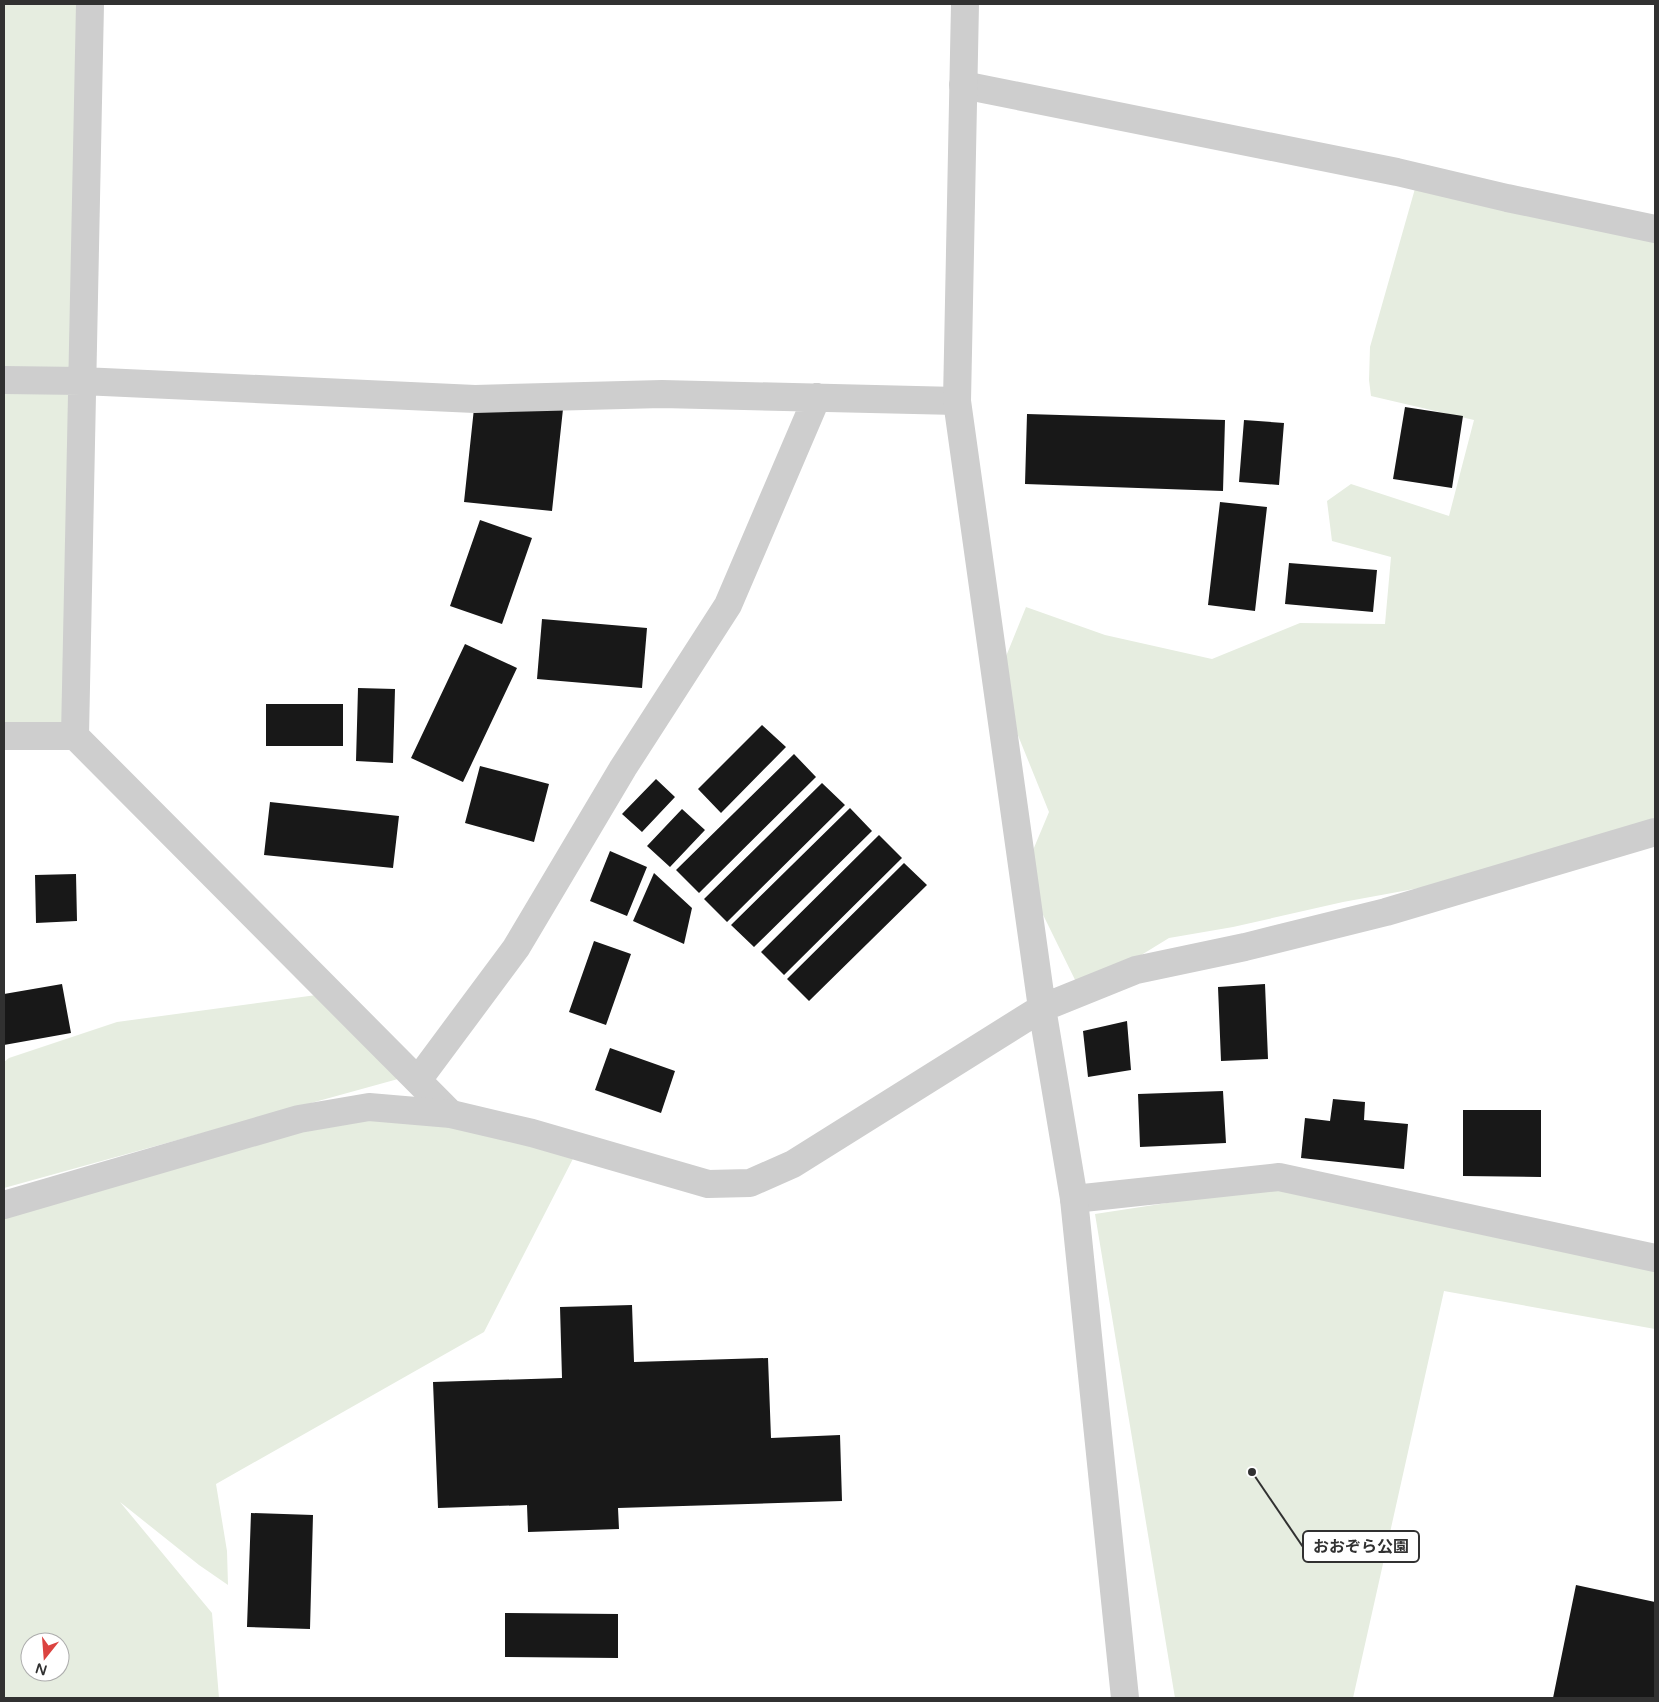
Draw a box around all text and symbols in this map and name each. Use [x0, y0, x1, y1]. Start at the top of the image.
callout: おおぞら公園 [1303, 1531, 1419, 1562]
text: おおぞら公園 [1313, 1537, 1409, 1557]
north arrow [20, 1632, 70, 1682]
text: N [33, 1659, 49, 1679]

